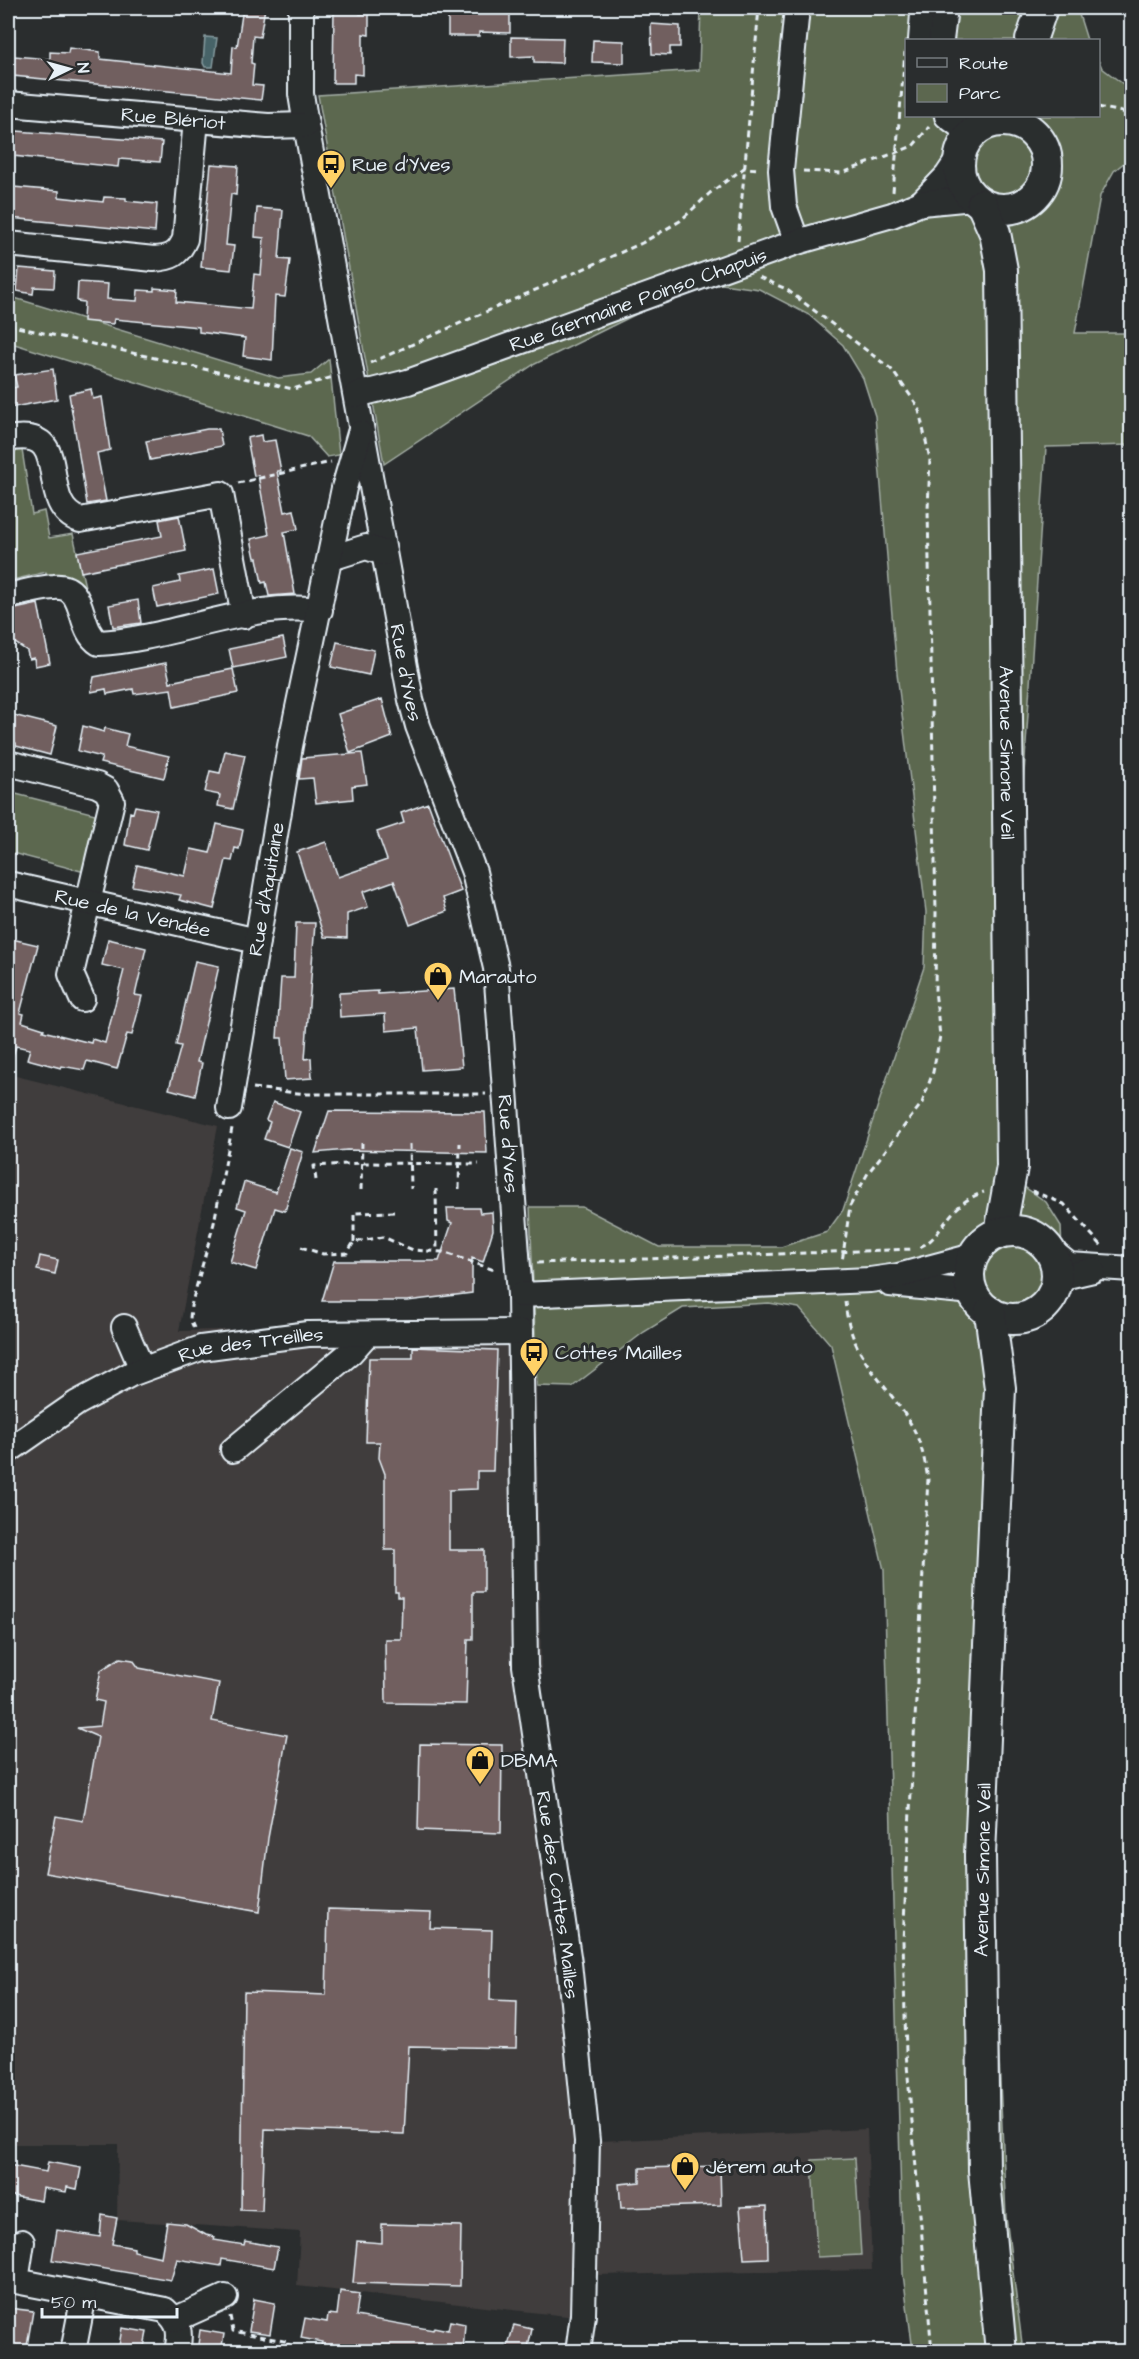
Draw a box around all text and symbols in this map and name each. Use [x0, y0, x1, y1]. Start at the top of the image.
north arrow [39, 39, 99, 99]
legend [905, 39, 1100, 117]
text: Route [959, 51, 1008, 76]
text: N [72, 62, 94, 74]
text: Parc [959, 81, 1001, 106]
street label: Rue Blériot [120, 101, 227, 137]
bus stop icon: Rue d'Yves [315, 148, 347, 190]
place label: Rue d'Yves [352, 151, 451, 179]
street label: Rue Germaine Poinso Chapuis [506, 241, 771, 359]
street label: Rue d'Yves [382, 622, 429, 725]
street label: Avenue Simone Veil [991, 665, 1021, 840]
street label: Rue d'Aquitaine [242, 820, 292, 958]
street label: Rue de la Vendée [52, 882, 213, 945]
shop icon: Marauto [422, 960, 454, 1002]
place label: Marauto [459, 963, 536, 991]
street label: Rue d'Yves [490, 1094, 525, 1194]
street label: Rue des Treilles [174, 1321, 324, 1370]
bus stop icon: Cottes Mailles [518, 1336, 550, 1378]
place label: Cottes Mailles [555, 1339, 682, 1367]
shop icon: DBMA [464, 1744, 496, 1786]
place label: DBMA [501, 1747, 558, 1775]
street label: Avenue Simone Veil [967, 1783, 999, 1957]
street label: Rue des Cottes Mailles [529, 1789, 586, 2000]
shop icon: Jérem auto [669, 2150, 701, 2192]
place label: Jérem auto [706, 2153, 813, 2181]
scale bar [42, 2281, 177, 2319]
text: 50 m [51, 2290, 96, 2315]

